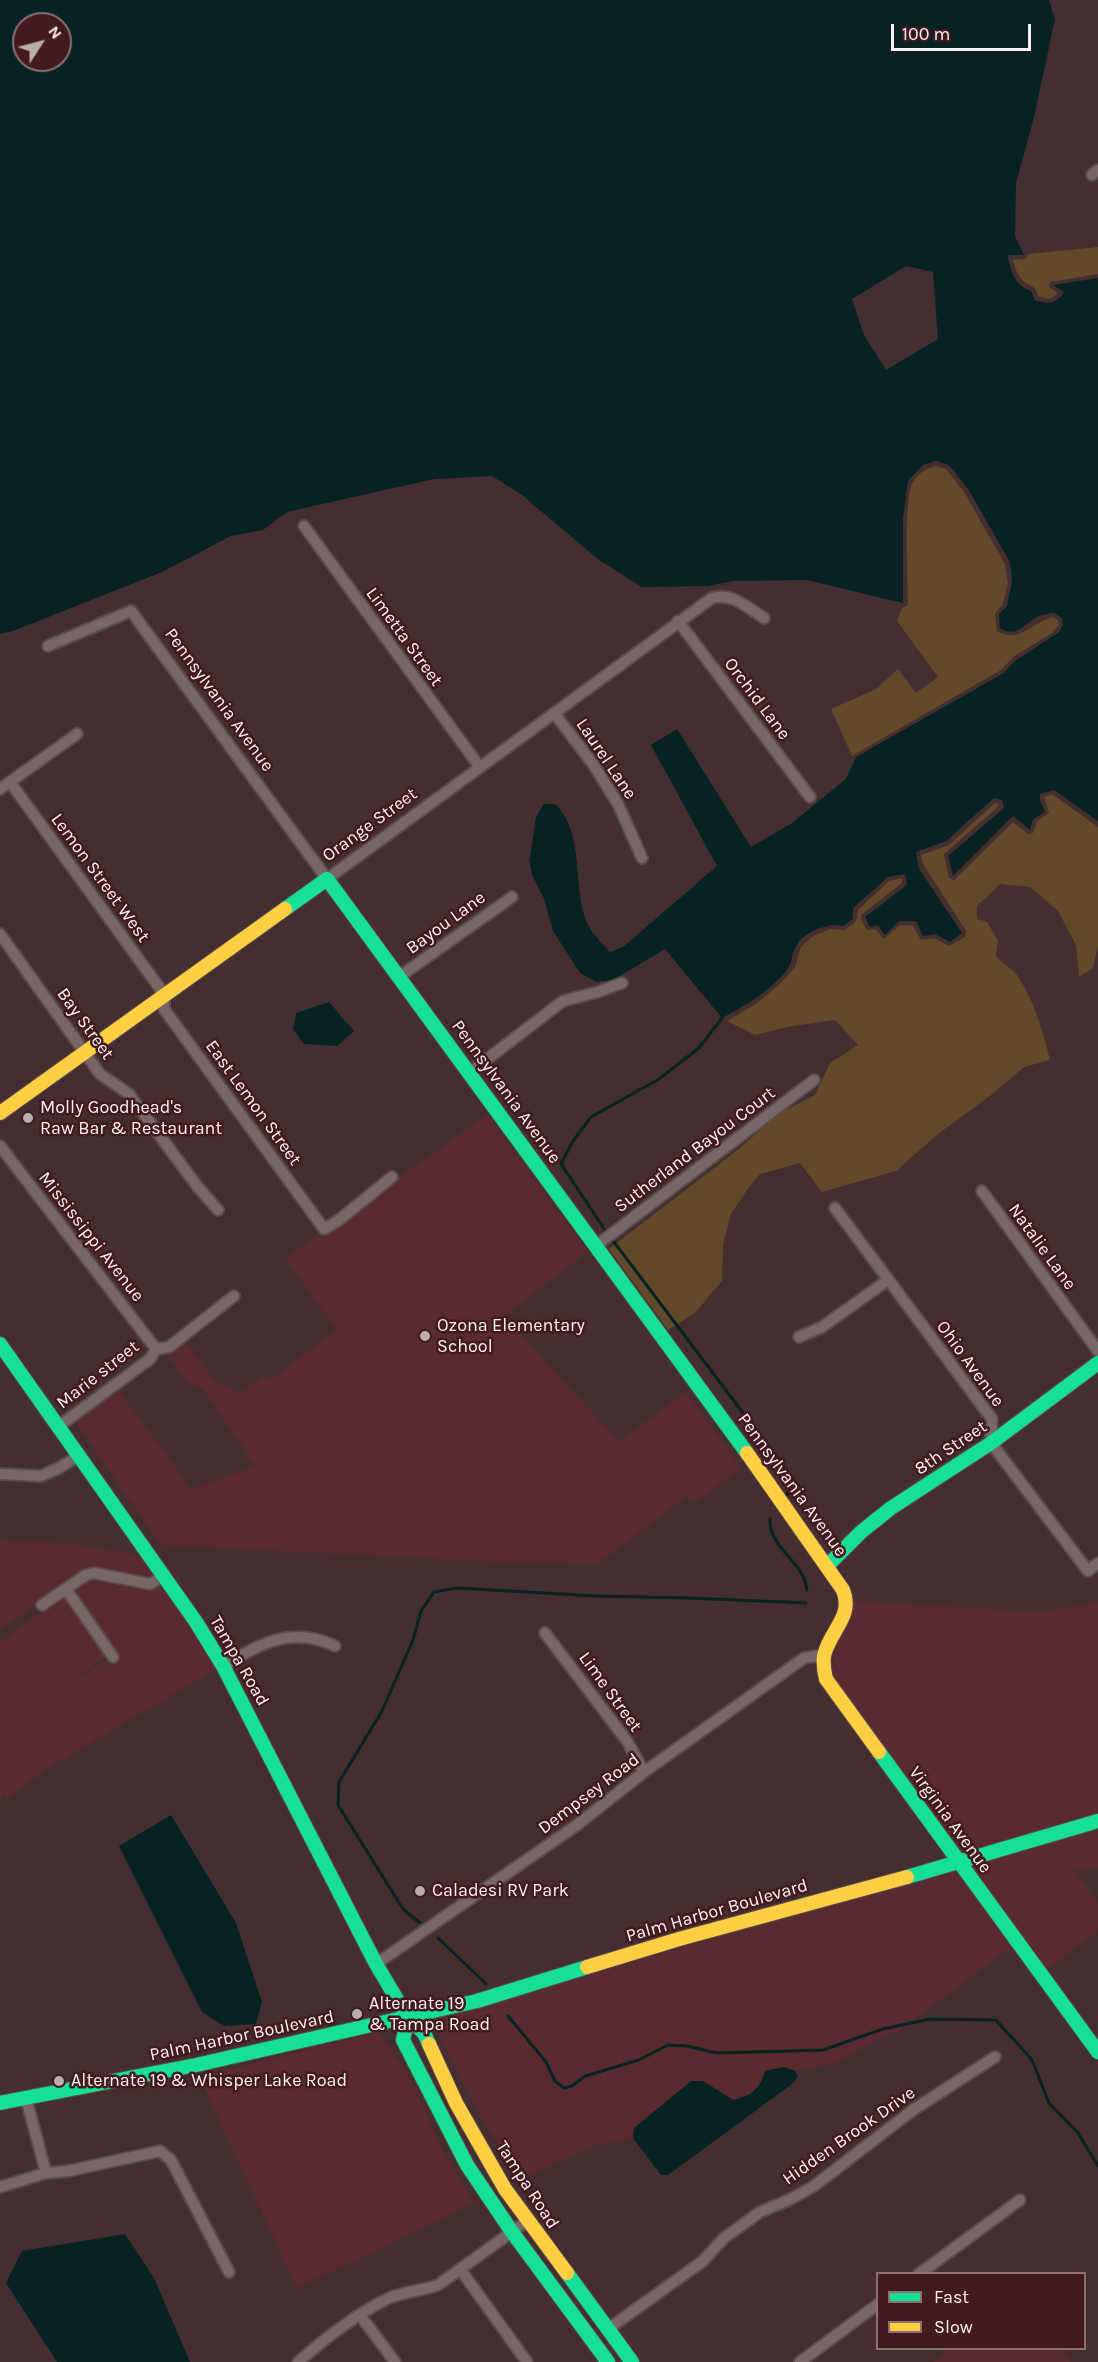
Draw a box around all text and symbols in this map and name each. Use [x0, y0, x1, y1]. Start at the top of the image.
north arrow [12, 12, 72, 72]
scale bar [894, 12, 1034, 50]
text: N [44, 22, 66, 43]
text: 100 m [902, 23, 950, 45]
street label: Limetta Street [361, 583, 447, 691]
street label: Pennsylvania Avenue [160, 624, 278, 776]
street label: Orchid Lane [719, 654, 795, 744]
street label: Laurel Lane [571, 715, 641, 803]
street label: Orange Street [318, 783, 422, 867]
street label: Lemon Street West [46, 809, 154, 947]
street label: Bayou Lane [402, 887, 490, 959]
street label: Bay Street [52, 984, 118, 1064]
street label: Pennsylvania Avenue [447, 1016, 565, 1168]
street label: East Lemon Street [200, 1036, 306, 1170]
street label: Sutherland Bayou Court [610, 1083, 780, 1217]
place label: Molly Goodhead's Raw Bar & Restaurant [40, 1097, 222, 1140]
marker: Molly Goodhead's Raw Bar & Restaurant [21, 1111, 35, 1125]
street label: Mississippi Avenue [34, 1168, 148, 1306]
street label: Natalie Lane [1004, 1200, 1080, 1294]
place label: Ozona Elementary School [437, 1315, 585, 1358]
street label: Ohio Avenue [932, 1317, 1008, 1411]
marker: Ozona Elementary School [418, 1329, 432, 1343]
street label: Marie street [53, 1336, 143, 1414]
street label: Pennsylvania Avenue [733, 1409, 851, 1561]
street label: 8th Street [911, 1416, 991, 1480]
street label: Tampa Road [205, 1612, 273, 1710]
street label: Lime Street [574, 1648, 646, 1736]
street label: Dempsey Road [534, 1749, 644, 1839]
street label: Virginia Avenue [904, 1762, 996, 1878]
street label: Palm Harbor Boulevard [624, 1875, 810, 1947]
place label: Caladesi RV Park [432, 1880, 569, 1902]
marker: Caladesi RV Park [413, 1884, 427, 1898]
place label: Alternate 19 & Tampa Road [369, 1993, 490, 2036]
street label: Palm Harbor Boulevard [148, 2006, 336, 2066]
marker: Alternate 19 & Tampa Road [350, 2007, 364, 2021]
place label: Alternate 19 & Whisper Lake Road [71, 2070, 347, 2092]
marker: Alternate 19 & Whisper Lake Road [52, 2074, 66, 2088]
street label: Hidden Brook Drive [779, 2082, 919, 2190]
street label: Tampa Road [491, 2137, 563, 2233]
legend [876, 2272, 1086, 2350]
text: Fast [934, 2286, 969, 2308]
text: Slow [934, 2316, 973, 2338]

